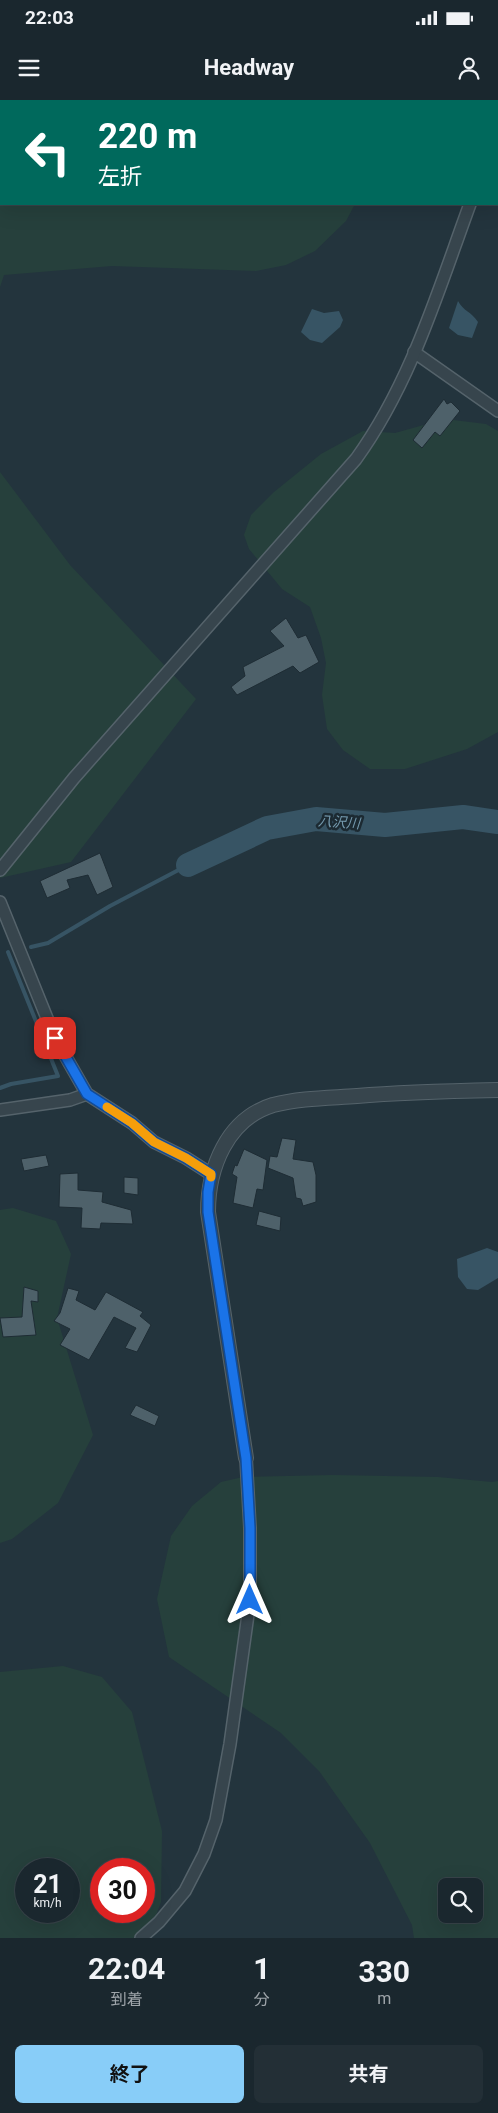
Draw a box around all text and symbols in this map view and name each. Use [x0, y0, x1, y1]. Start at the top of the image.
text: 22:03 [25, 6, 74, 29]
icon: menu [15, 54, 43, 82]
icon: person [455, 54, 483, 82]
text: Headway [204, 55, 294, 80]
text: 220 m [98, 116, 197, 157]
icon: left [15, 120, 80, 185]
text: 左折 [98, 164, 142, 189]
water label: 八沢川 [317, 813, 363, 832]
pin [34, 1017, 76, 1059]
icon: arrive [41, 1024, 69, 1052]
position arrow [223, 1573, 275, 1625]
speed limit sign: 30 [90, 1858, 155, 1923]
text: 21 [33, 1870, 62, 1899]
map controls [438, 1878, 483, 1923]
button: search [438, 1878, 483, 1923]
text: km/h [33, 1896, 62, 1910]
text: 22:04 [88, 1951, 165, 1986]
text: 1 [253, 1951, 270, 1986]
text: 330 [358, 1954, 410, 1989]
text: m [377, 1989, 391, 2008]
text: 到着 [111, 1990, 143, 2009]
text: 分 [254, 1990, 270, 2009]
button: 終了 [15, 2045, 244, 2103]
button: 共有 [254, 2045, 483, 2103]

